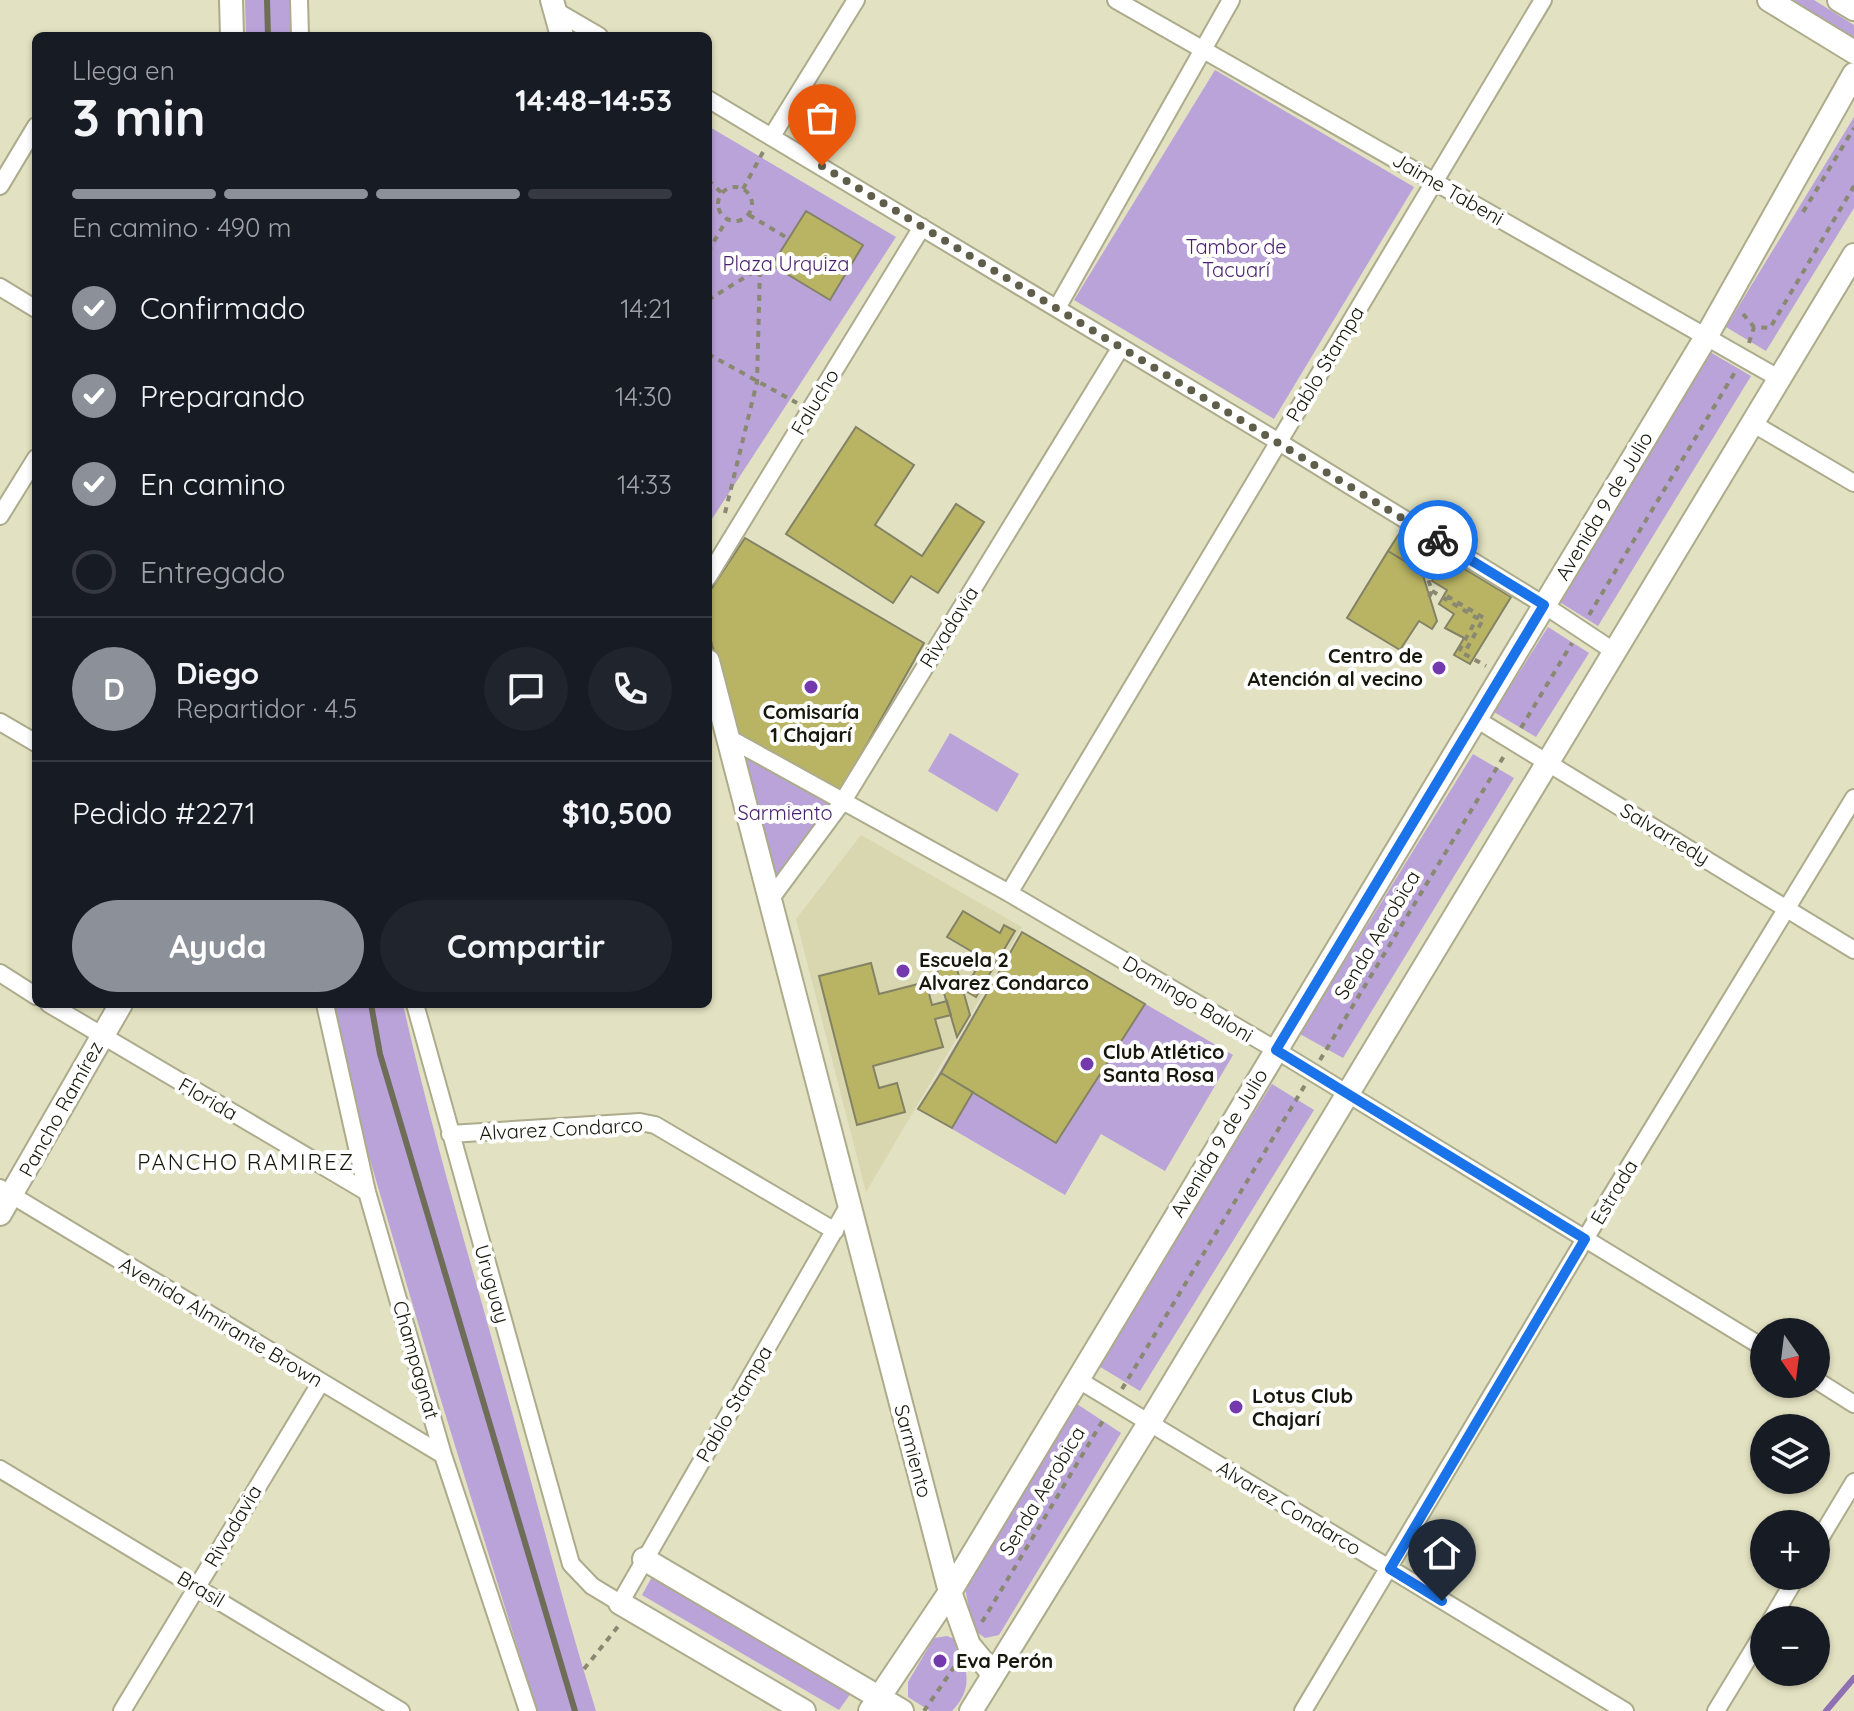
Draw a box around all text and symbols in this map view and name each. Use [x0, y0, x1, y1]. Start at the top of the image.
text: Llega en [72, 54, 175, 87]
text: 14:48–14:53 [515, 81, 672, 119]
text: 3 min [72, 84, 206, 149]
pin [788, 84, 856, 166]
icon: bag [800, 96, 844, 140]
street label: Jaime Tabeni [1388, 147, 1508, 230]
text: En camino · 490 m [72, 211, 291, 244]
park label: Tambor de Tacuarí [1185, 234, 1287, 282]
park label: Plaza Urquiza [723, 251, 849, 276]
icon: check [72, 286, 116, 330]
text: Confirmado [140, 289, 306, 327]
text: 14:21 [620, 292, 672, 325]
street label: Pablo Stampa [1280, 301, 1369, 426]
street label: Falucho [785, 364, 844, 439]
icon: check [72, 374, 116, 418]
text: Preparando [140, 377, 305, 415]
text: 14:30 [615, 380, 672, 413]
street label: Avenida 9 de Julio [1549, 427, 1658, 585]
icon: check [72, 462, 116, 506]
text: En camino [140, 465, 286, 503]
text: 14:33 [617, 468, 672, 501]
courier [1398, 500, 1478, 580]
icon: bike [1416, 518, 1460, 562]
text: Entregado [140, 553, 285, 591]
street label: Rivadavia [914, 581, 983, 672]
place label: Centro de Atención al vecino [1247, 643, 1423, 691]
button: chat [484, 647, 568, 731]
button: phone [588, 647, 672, 731]
text: Diego [176, 654, 259, 692]
marker: Centro de Atención al vecino [1430, 659, 1448, 677]
text: D [103, 670, 125, 708]
marker: Comisaría 1 Chajarí [802, 678, 820, 696]
text: Repartidor · 4.5 [176, 692, 357, 725]
place label: Comisaría 1 Chajarí [763, 699, 859, 747]
text: Pedido #2271 [72, 794, 256, 832]
text: $10,500 [562, 794, 672, 832]
street label: Salvarredy [1616, 797, 1715, 870]
park label: Sarmiento [737, 800, 833, 825]
street label: Senda Aerobica [1328, 866, 1425, 1004]
button: Ayuda [72, 900, 364, 992]
button: Compartir [380, 900, 672, 992]
place label: Escuela 2 Alvarez Condarco [919, 947, 1089, 995]
street label: Domingo Baloni [1118, 950, 1258, 1047]
marker: Escuela 2 Alvarez Condarco [894, 962, 912, 980]
street label: Pancho Ramírez [13, 1037, 108, 1181]
place label: Club Atlético Santa Rosa [1103, 1039, 1224, 1087]
marker: Club Atlético Santa Rosa [1078, 1055, 1096, 1073]
street label: Avenida 9 de Julio [1164, 1064, 1273, 1222]
street label: Florida [174, 1072, 242, 1125]
street label: Alvarez Condarco [478, 1112, 643, 1145]
district label: PANCHO RAMIREZ [137, 1148, 355, 1176]
street label: Estrada [1584, 1155, 1643, 1229]
street label: Uruguay [469, 1242, 516, 1326]
street label: Avenida Almirante Brown [115, 1251, 328, 1392]
street label: Champagnat [388, 1298, 445, 1422]
north arrow [1750, 1318, 1830, 1398]
map controls [1750, 1318, 1830, 1686]
street label: Pablo Stampa [690, 1341, 777, 1467]
place label: Lotus Club Chajarí [1252, 1383, 1353, 1431]
marker: Lotus Club Chajarí [1227, 1398, 1245, 1416]
street label: Sarmiento [889, 1402, 938, 1500]
button: layers [1750, 1414, 1830, 1494]
street label: Senda Aerobica [993, 1422, 1090, 1560]
street label: Alvarez Condarco [1213, 1455, 1366, 1561]
street label: Rivadavia [198, 1480, 267, 1571]
button: + [1750, 1510, 1830, 1590]
pin [1408, 1519, 1476, 1601]
icon: home [1420, 1531, 1464, 1575]
street label: Brasil [173, 1565, 229, 1612]
button: − [1750, 1606, 1830, 1686]
place label: Eva Perón [956, 1648, 1053, 1673]
marker: Eva Perón [931, 1652, 949, 1670]

